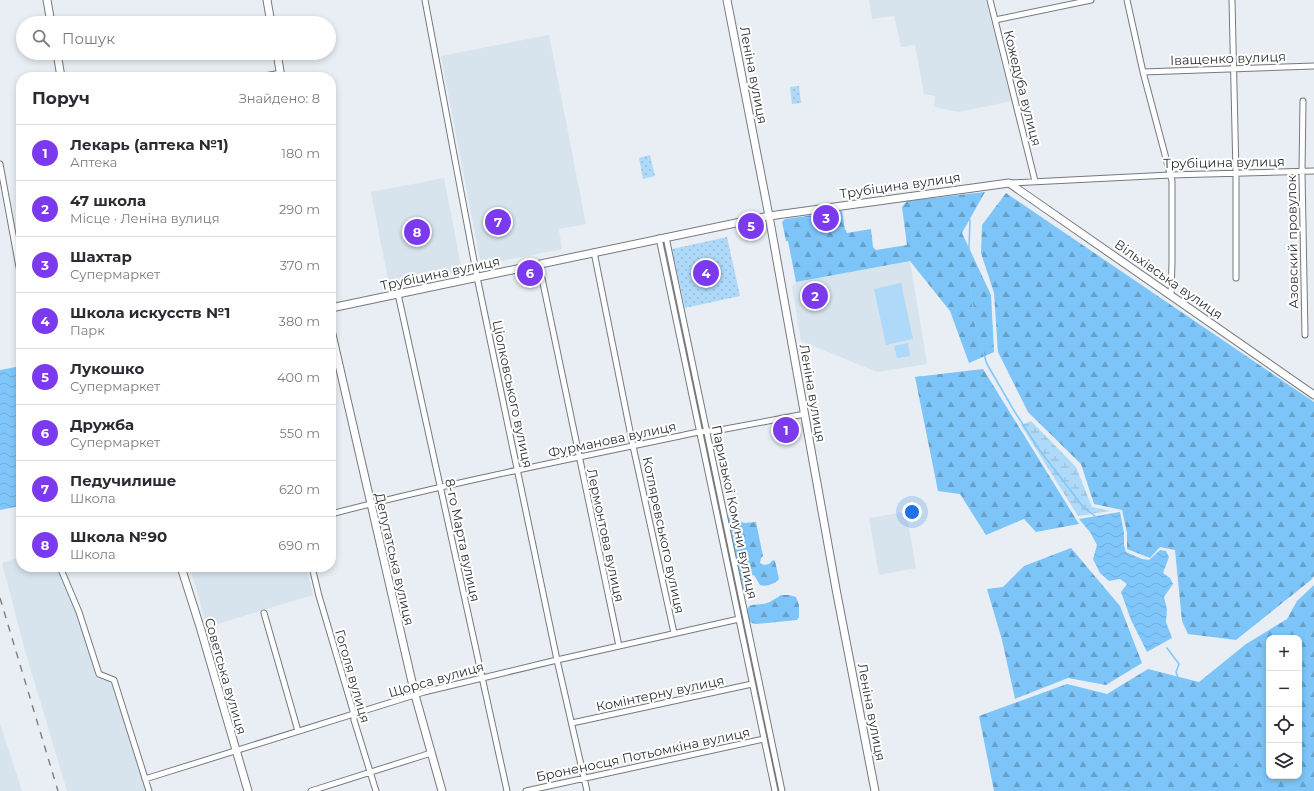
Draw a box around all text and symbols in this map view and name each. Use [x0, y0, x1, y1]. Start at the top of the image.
search box [16, 16, 336, 60]
street label: Леніна вулиця [737, 25, 771, 125]
icon: search [30, 27, 52, 49]
street label: Кожедуба вулиця [1001, 28, 1045, 148]
text: Пошук [62, 29, 115, 48]
street label: Іващенко вулиця [1170, 48, 1286, 68]
text: Поруч [32, 88, 90, 108]
text: Знайдено: 8 [239, 90, 320, 106]
text: Лекарь (аптека №1) [70, 135, 229, 154]
text: 1 [42, 145, 48, 161]
text: 180 m [281, 145, 320, 161]
street label: Трубіцина вулиця [1163, 153, 1285, 171]
text: Аптека [70, 154, 117, 170]
street label: Трубіцина вулиця [839, 169, 961, 201]
street label: Азовский провулок [1283, 175, 1301, 309]
text: 47 школа [70, 191, 146, 210]
text: 2 [41, 201, 49, 217]
text: 290 m [279, 201, 320, 217]
pin: 3 [813, 203, 839, 233]
pin: 7 [485, 207, 511, 237]
text: Місце · Леніна вулиця [70, 210, 220, 226]
pin: 5 [738, 211, 764, 241]
pin: 8 [404, 217, 430, 247]
street label: Вільхівська вулиця [1112, 236, 1226, 322]
text: Шахтар [70, 247, 132, 266]
street label: Трубіцина вулиця [379, 253, 501, 293]
text: 3 [41, 257, 49, 273]
text: 370 m [280, 257, 320, 273]
pin: 6 [517, 258, 543, 288]
pin: 4 [693, 258, 719, 288]
text: Супермаркет [70, 266, 160, 282]
pin: 2 [802, 281, 828, 311]
text: Школа искусств №1 [70, 303, 230, 322]
text: 4 [41, 313, 49, 329]
text: 380 m [279, 313, 320, 329]
street label: Ціолковського вулиця [489, 319, 537, 469]
text: Парк [70, 322, 105, 338]
street label: Леніна вулиця [797, 343, 829, 443]
text: Лукошко [70, 359, 144, 378]
text: 5 [41, 369, 49, 385]
text: 400 m [277, 369, 320, 385]
text: Супермаркет [70, 378, 160, 394]
text: Дружба [70, 415, 134, 434]
pin: 1 [773, 415, 799, 445]
street label: Фурманова вулиця [546, 418, 678, 460]
street label: Паризької Комуни вулиця [709, 424, 761, 600]
text: 6 [41, 425, 49, 441]
text: 550 m [280, 425, 320, 441]
text: Супермаркет [70, 434, 160, 450]
street label: Котляревського вулиця [640, 455, 688, 615]
street label: Лермонтова вулиця [584, 467, 628, 603]
text: Педучилише [70, 471, 177, 490]
street label: 8-го Марта вулиця [442, 477, 484, 603]
text: 7 [41, 481, 49, 497]
text: 620 m [279, 481, 320, 497]
text: Школа [70, 490, 116, 506]
street label: Депутатська вулиця [372, 491, 418, 627]
your location [902, 502, 922, 522]
text: Школа №90 [70, 527, 167, 546]
text: 8 [41, 537, 49, 553]
text: 690 m [278, 537, 320, 553]
text: Школа [70, 546, 116, 562]
street label: Советська вулиця [202, 616, 250, 736]
street label: Гоголя вулиця [332, 627, 374, 725]
map controls [1266, 635, 1302, 779]
button: + [1266, 635, 1302, 671]
street label: Щорса вулиця [386, 658, 486, 700]
street label: Леніна вулиця [855, 662, 889, 762]
button: − [1266, 671, 1302, 707]
street label: Комінтерну вулиця [594, 672, 726, 714]
button: locate [1266, 707, 1302, 743]
street label: Броненосця Потьомкіна вулиця [535, 723, 751, 785]
button: layers [1266, 743, 1302, 779]

